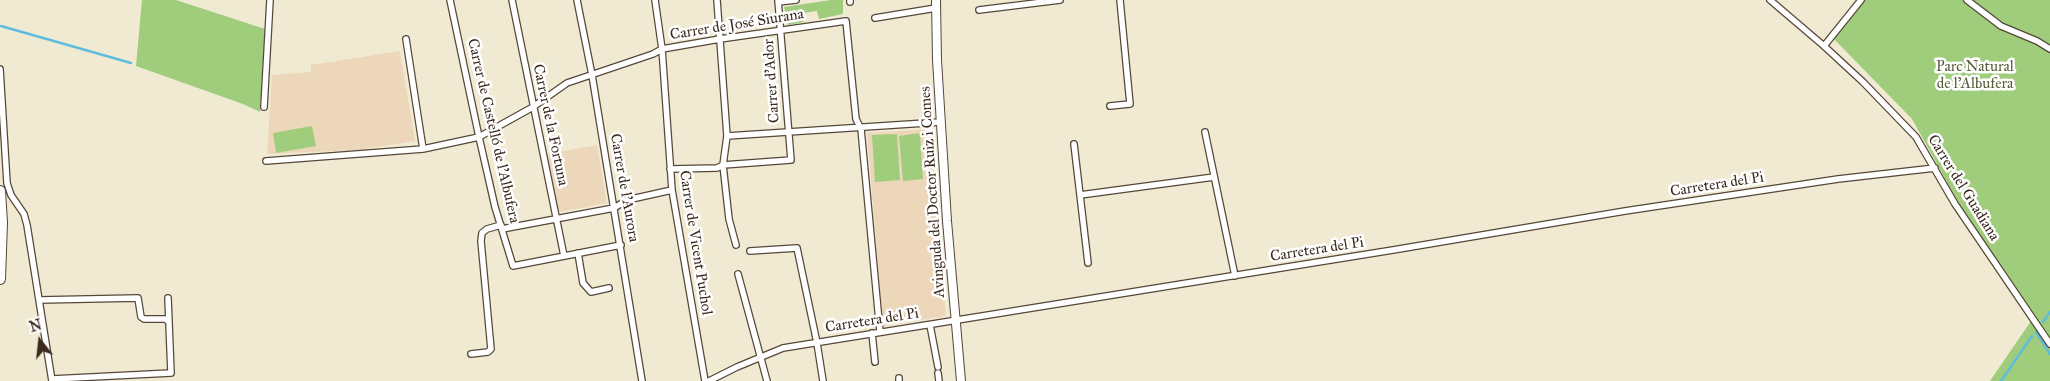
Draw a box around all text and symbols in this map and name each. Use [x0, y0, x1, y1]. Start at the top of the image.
street label: Carrer de José Siurana [669, 6, 805, 44]
street label: Carrer de Castelló de l'Albufera [463, 37, 523, 225]
street label: Carrer d'Ador [760, 38, 784, 124]
park label: Parc Natural de l'Albufera [1936, 58, 2014, 93]
street label: Carrer de la Fortuna [528, 63, 572, 187]
street label: Avinguda del Doctor Ruiz i Comes [917, 86, 949, 298]
street label: Carrer de l'Aurora [606, 132, 642, 244]
street label: Carrer del Guadiana [1923, 132, 2003, 244]
street label: Carrer de Vicent Puchol [675, 169, 715, 317]
street label: Carretera del Pi [1669, 169, 1765, 201]
street label: Carretera del Pi [1269, 234, 1365, 266]
street label: Carretera del Pi [824, 305, 920, 337]
north arrow [15, 316, 65, 366]
text: N [28, 316, 44, 336]

